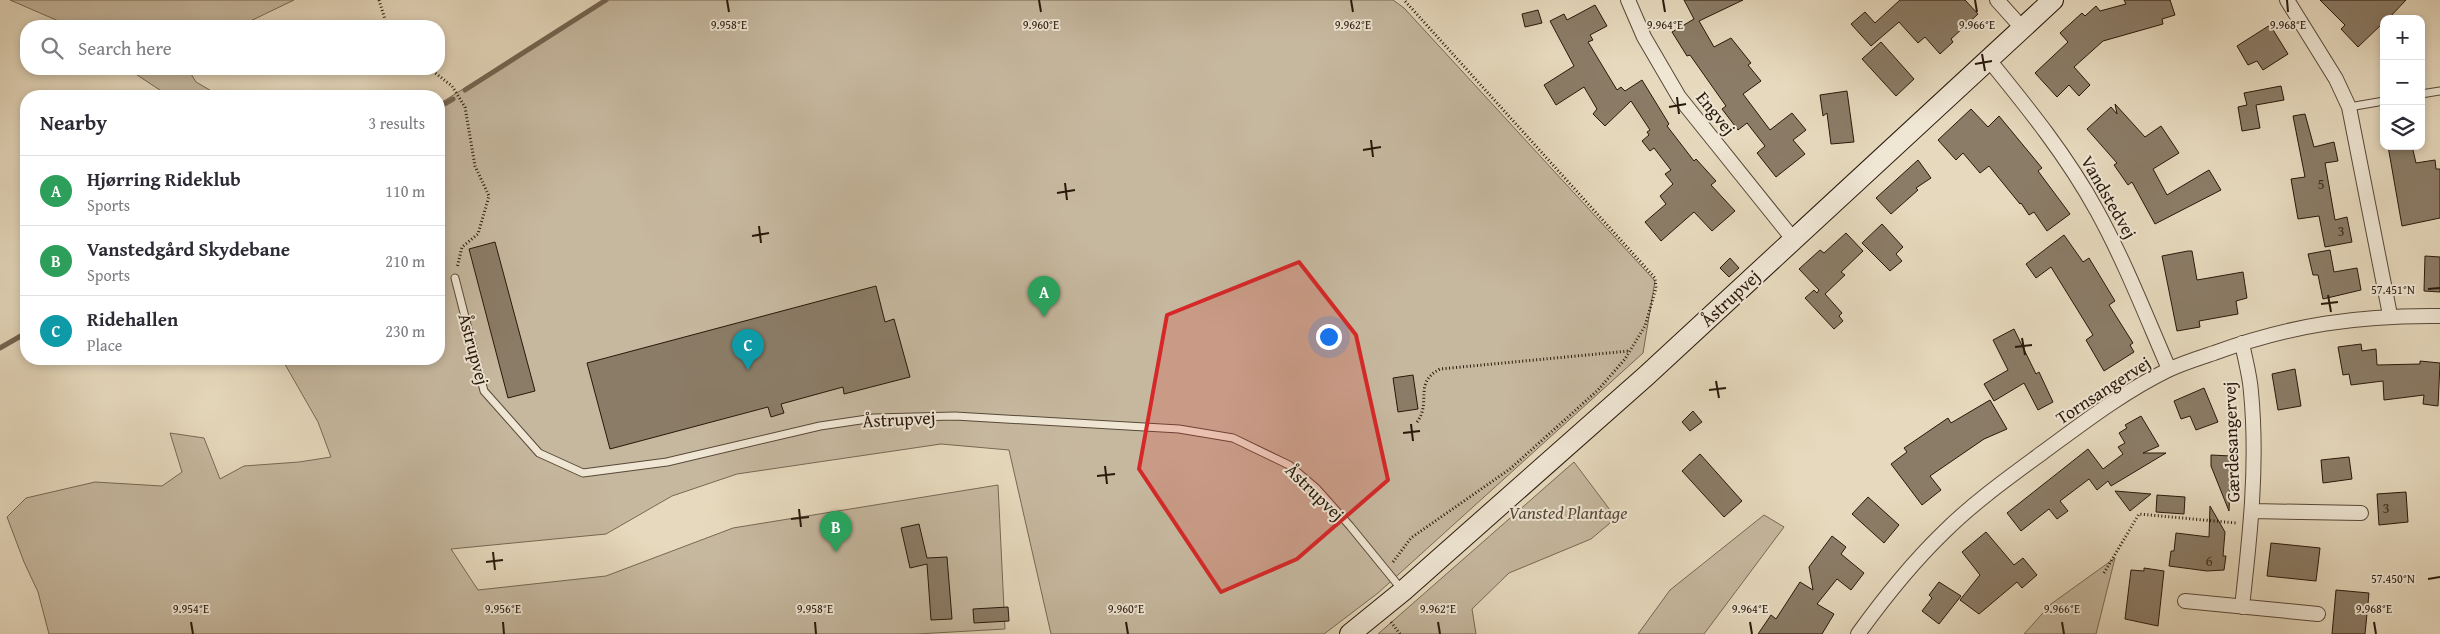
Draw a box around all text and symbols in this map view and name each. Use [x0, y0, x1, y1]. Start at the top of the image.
map controls [2380, 15, 2425, 150]
button: + [2380, 15, 2425, 60]
text: 9.958°E [711, 16, 747, 33]
text: 9.960°E [1023, 16, 1059, 33]
text: 9.962°E [1335, 16, 1371, 33]
text: 9.964°E [1647, 16, 1683, 33]
text: 9.966°E [1959, 16, 1995, 33]
text: 9.968°E [2270, 16, 2306, 33]
search box [20, 20, 445, 75]
icon: search [38, 34, 66, 62]
text: Search here [78, 34, 172, 62]
button: − [2380, 60, 2425, 105]
street label: Engvej [1690, 85, 1742, 141]
button: layers [2380, 105, 2425, 150]
text: Nearby [40, 107, 107, 138]
text: 3 results [368, 111, 425, 135]
street label: Vandstedvej [2074, 150, 2144, 244]
text: Hjørring Rideklub [87, 165, 241, 193]
house number: 5 [2317, 173, 2325, 194]
text: A [51, 179, 61, 203]
text: 110 m [385, 179, 425, 203]
text: Sports [87, 193, 130, 217]
house number: 3 [2337, 220, 2345, 241]
text: Vanstedgård Skydebane [87, 235, 290, 263]
text: B [51, 249, 61, 273]
text: 210 m [385, 249, 425, 273]
text: Sports [87, 263, 130, 287]
street label: Åstrupvej [1694, 263, 1766, 333]
pin: A [1028, 276, 1060, 317]
text: 57.451°N [2371, 281, 2415, 298]
text: Ridehallen [87, 305, 178, 333]
street label: Åstrupvej [451, 310, 497, 388]
text: C [51, 319, 61, 343]
text: 230 m [385, 319, 425, 343]
your location [1316, 324, 1342, 350]
pin: C [732, 329, 764, 370]
text: Place [87, 333, 122, 357]
street label: Tornsangervej [2050, 349, 2156, 431]
street label: Gærdesangervej [2215, 381, 2247, 503]
street label: Åstrupvej [862, 404, 936, 434]
street label: Åstrupvej [1279, 457, 1351, 527]
house number: 3 [2382, 497, 2390, 518]
park label: Vansted Plantage [1508, 499, 1628, 526]
pin: B [820, 511, 852, 552]
house number: 6 [2205, 550, 2213, 571]
text: 57.450°N [2371, 570, 2415, 587]
text: 9.954°E [173, 600, 209, 617]
text: 9.956°E [485, 600, 521, 617]
text: 9.958°E [797, 600, 833, 617]
text: 9.960°E [1108, 600, 1144, 617]
text: 9.962°E [1420, 600, 1456, 617]
text: 9.964°E [1732, 600, 1768, 617]
text: 9.966°E [2044, 600, 2080, 617]
text: 9.968°E [2356, 600, 2392, 617]

